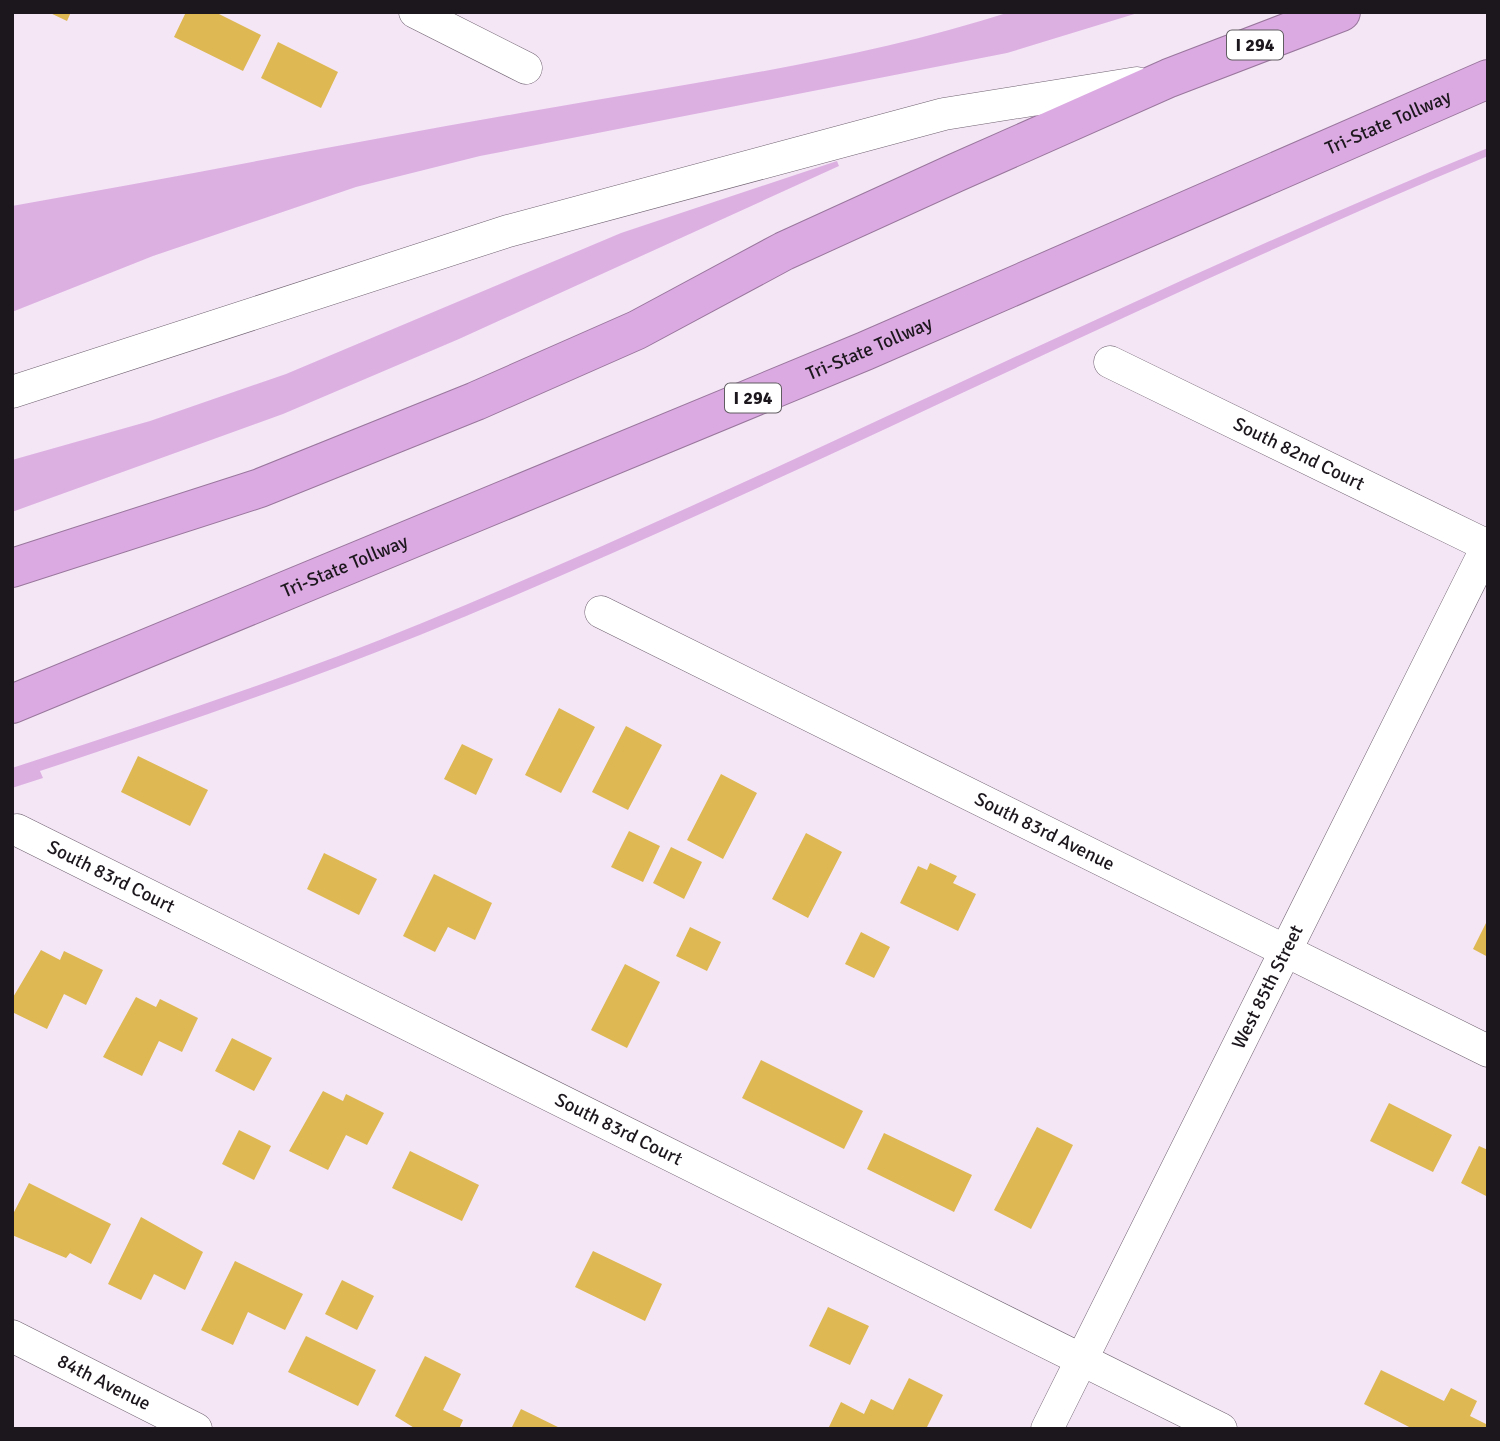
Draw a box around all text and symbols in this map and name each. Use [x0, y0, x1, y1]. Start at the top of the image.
road number: I 294 [1227, 31, 1283, 60]
street label: Tri-State Tollway [1322, 85, 1455, 161]
street label: Tri-State Tollway [803, 311, 936, 386]
road number: I 294 [725, 384, 781, 412]
street label: South 82nd Court [1229, 412, 1369, 496]
street label: Tri-State Tollway [278, 529, 412, 603]
street label: South 83rd Avenue [971, 787, 1119, 876]
street label: South 83rd Court [43, 835, 179, 919]
street label: West 85th Street [1227, 921, 1309, 1053]
street label: South 83rd Court [551, 1088, 687, 1171]
street label: 84th Avenue [53, 1349, 155, 1416]

